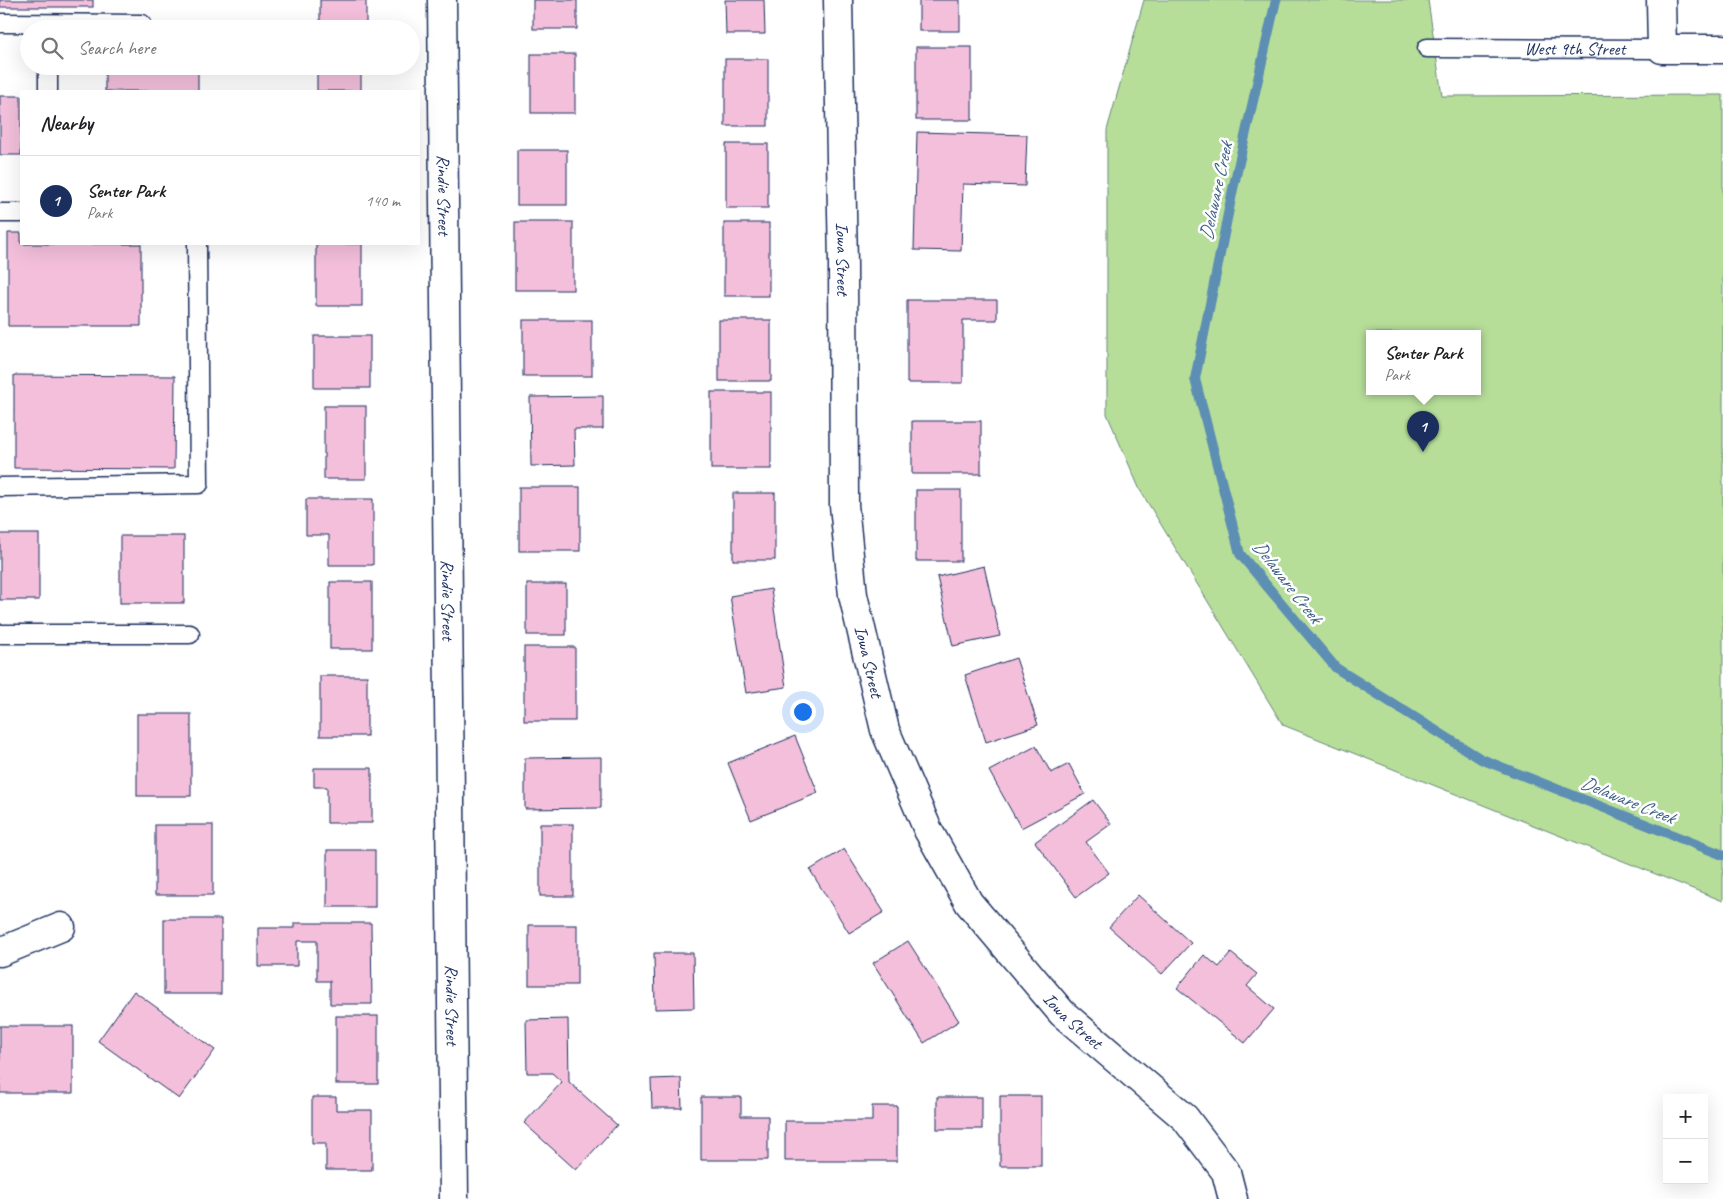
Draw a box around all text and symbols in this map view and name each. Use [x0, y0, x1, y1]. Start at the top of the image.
search box [20, 20, 420, 75]
icon: search [38, 34, 66, 62]
text: Search here [78, 36, 155, 60]
street label: West 9th Street [1524, 37, 1628, 60]
text: Nearby [40, 110, 93, 136]
water label: Delaware Creek [1194, 137, 1239, 242]
street label: Rindie Street [433, 155, 455, 237]
text: Senter Park [87, 179, 165, 203]
text: 1 [52, 191, 60, 211]
text: 140 m [366, 191, 400, 211]
text: Park [87, 203, 112, 223]
street label: Iowa Street [831, 222, 854, 298]
popup [1366, 330, 1481, 395]
text: Senter Park [1384, 341, 1463, 365]
text: Park [1384, 365, 1410, 385]
pin: 1 [1407, 411, 1439, 452]
water label: Delaware Creek [1247, 535, 1329, 630]
street label: Rindie Street [437, 560, 459, 642]
street label: Iowa Street [850, 624, 888, 702]
your location [790, 699, 816, 725]
water label: Delaware Creek [1577, 770, 1681, 831]
street label: Rindie Street [441, 964, 463, 1047]
street label: Iowa Street [1039, 988, 1108, 1055]
map controls [1663, 1094, 1708, 1184]
button: + [1663, 1094, 1708, 1139]
button: − [1663, 1139, 1708, 1184]

